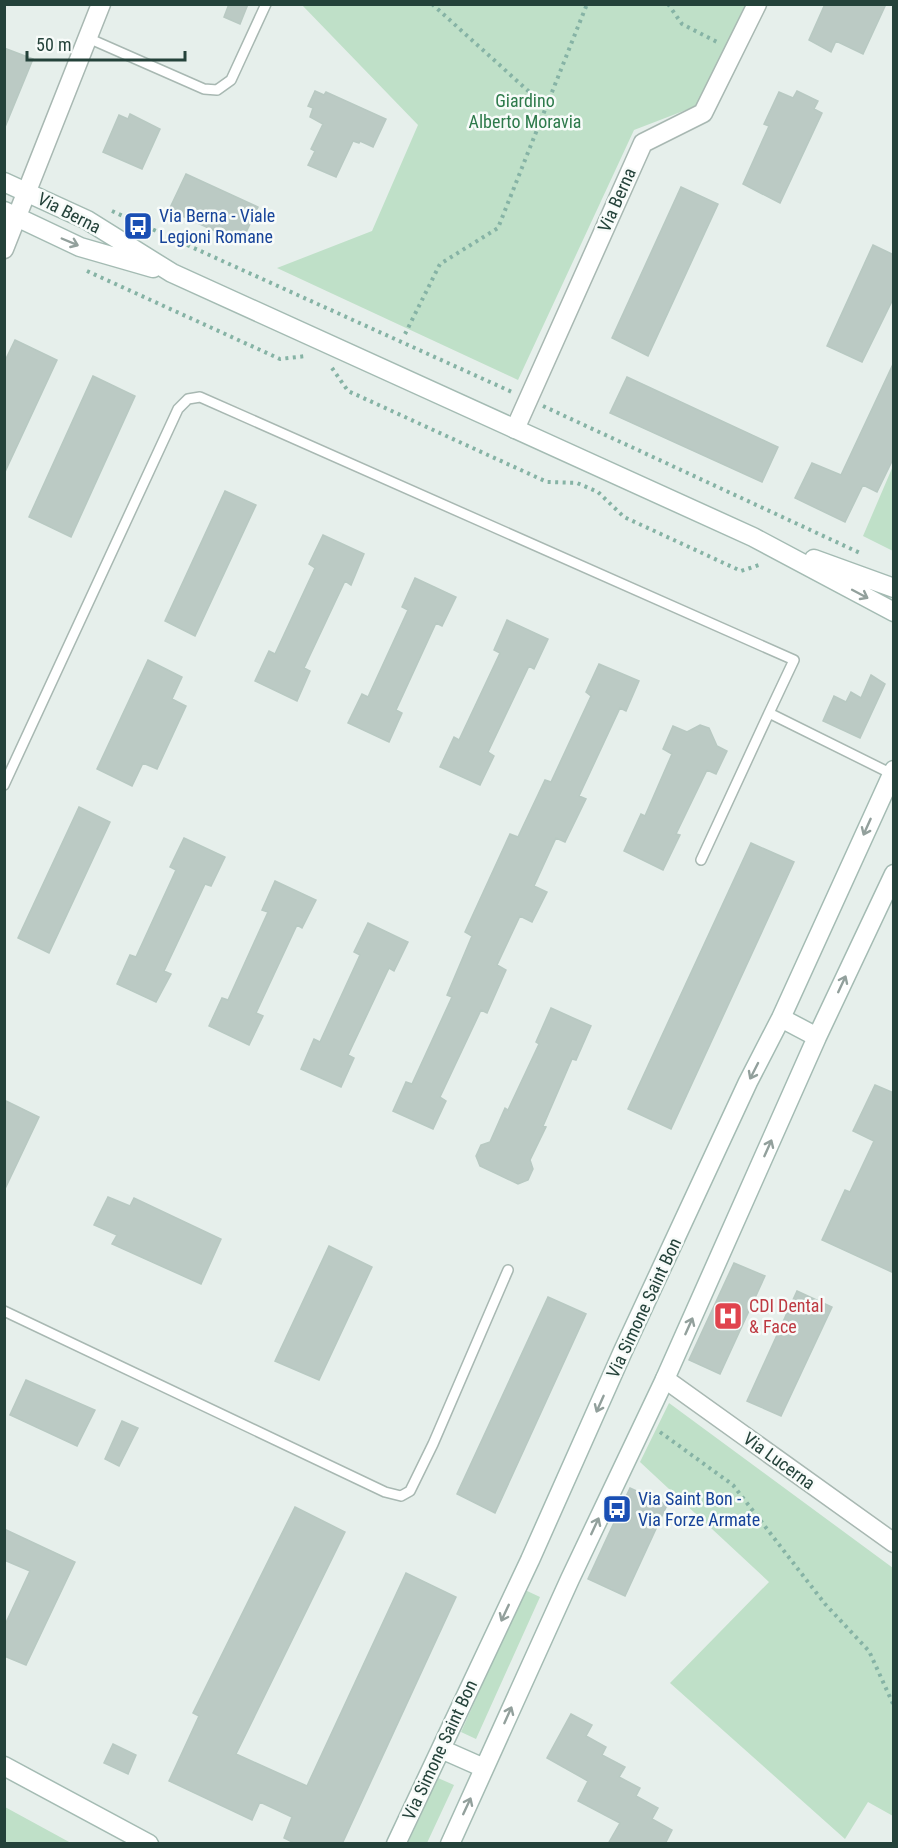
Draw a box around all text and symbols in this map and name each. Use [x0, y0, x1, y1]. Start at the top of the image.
scale bar [27, 24, 184, 62]
text: 50 m [36, 34, 71, 55]
park label: Giardino Alberto Moravia [469, 90, 581, 132]
street label: Via Berna [593, 164, 640, 235]
street label: Via Berna [34, 188, 104, 237]
place label: Via Berna - Viale Legioni Romane [159, 205, 275, 247]
bus stop icon: Via Berna - Viale Legioni Romane [122, 210, 154, 242]
one-way arrow [61, 237, 79, 249]
one-way arrow [851, 588, 868, 600]
one-way arrow [861, 818, 872, 836]
one-way arrow [837, 975, 849, 993]
one-way arrow [748, 1061, 760, 1079]
one-way arrow [763, 1139, 774, 1157]
street label: Via Simone Saint Bon [602, 1234, 685, 1381]
place label: CDI Dental & Face [749, 1295, 824, 1337]
hospital icon: CDI Dental & Face [712, 1300, 744, 1332]
one-way arrow [683, 1317, 695, 1335]
one-way arrow [594, 1395, 605, 1413]
street label: Via Lucerna [739, 1428, 819, 1494]
place label: Via Saint Bon - Via Forze Armate [638, 1488, 760, 1530]
bus stop icon: Via Saint Bon - Via Forze Armate [601, 1493, 633, 1525]
one-way arrow [589, 1518, 601, 1536]
one-way arrow [498, 1603, 510, 1621]
street label: Via Simone Saint Bon [398, 1676, 481, 1823]
one-way arrow [503, 1707, 515, 1725]
one-way arrow [461, 1797, 473, 1815]

